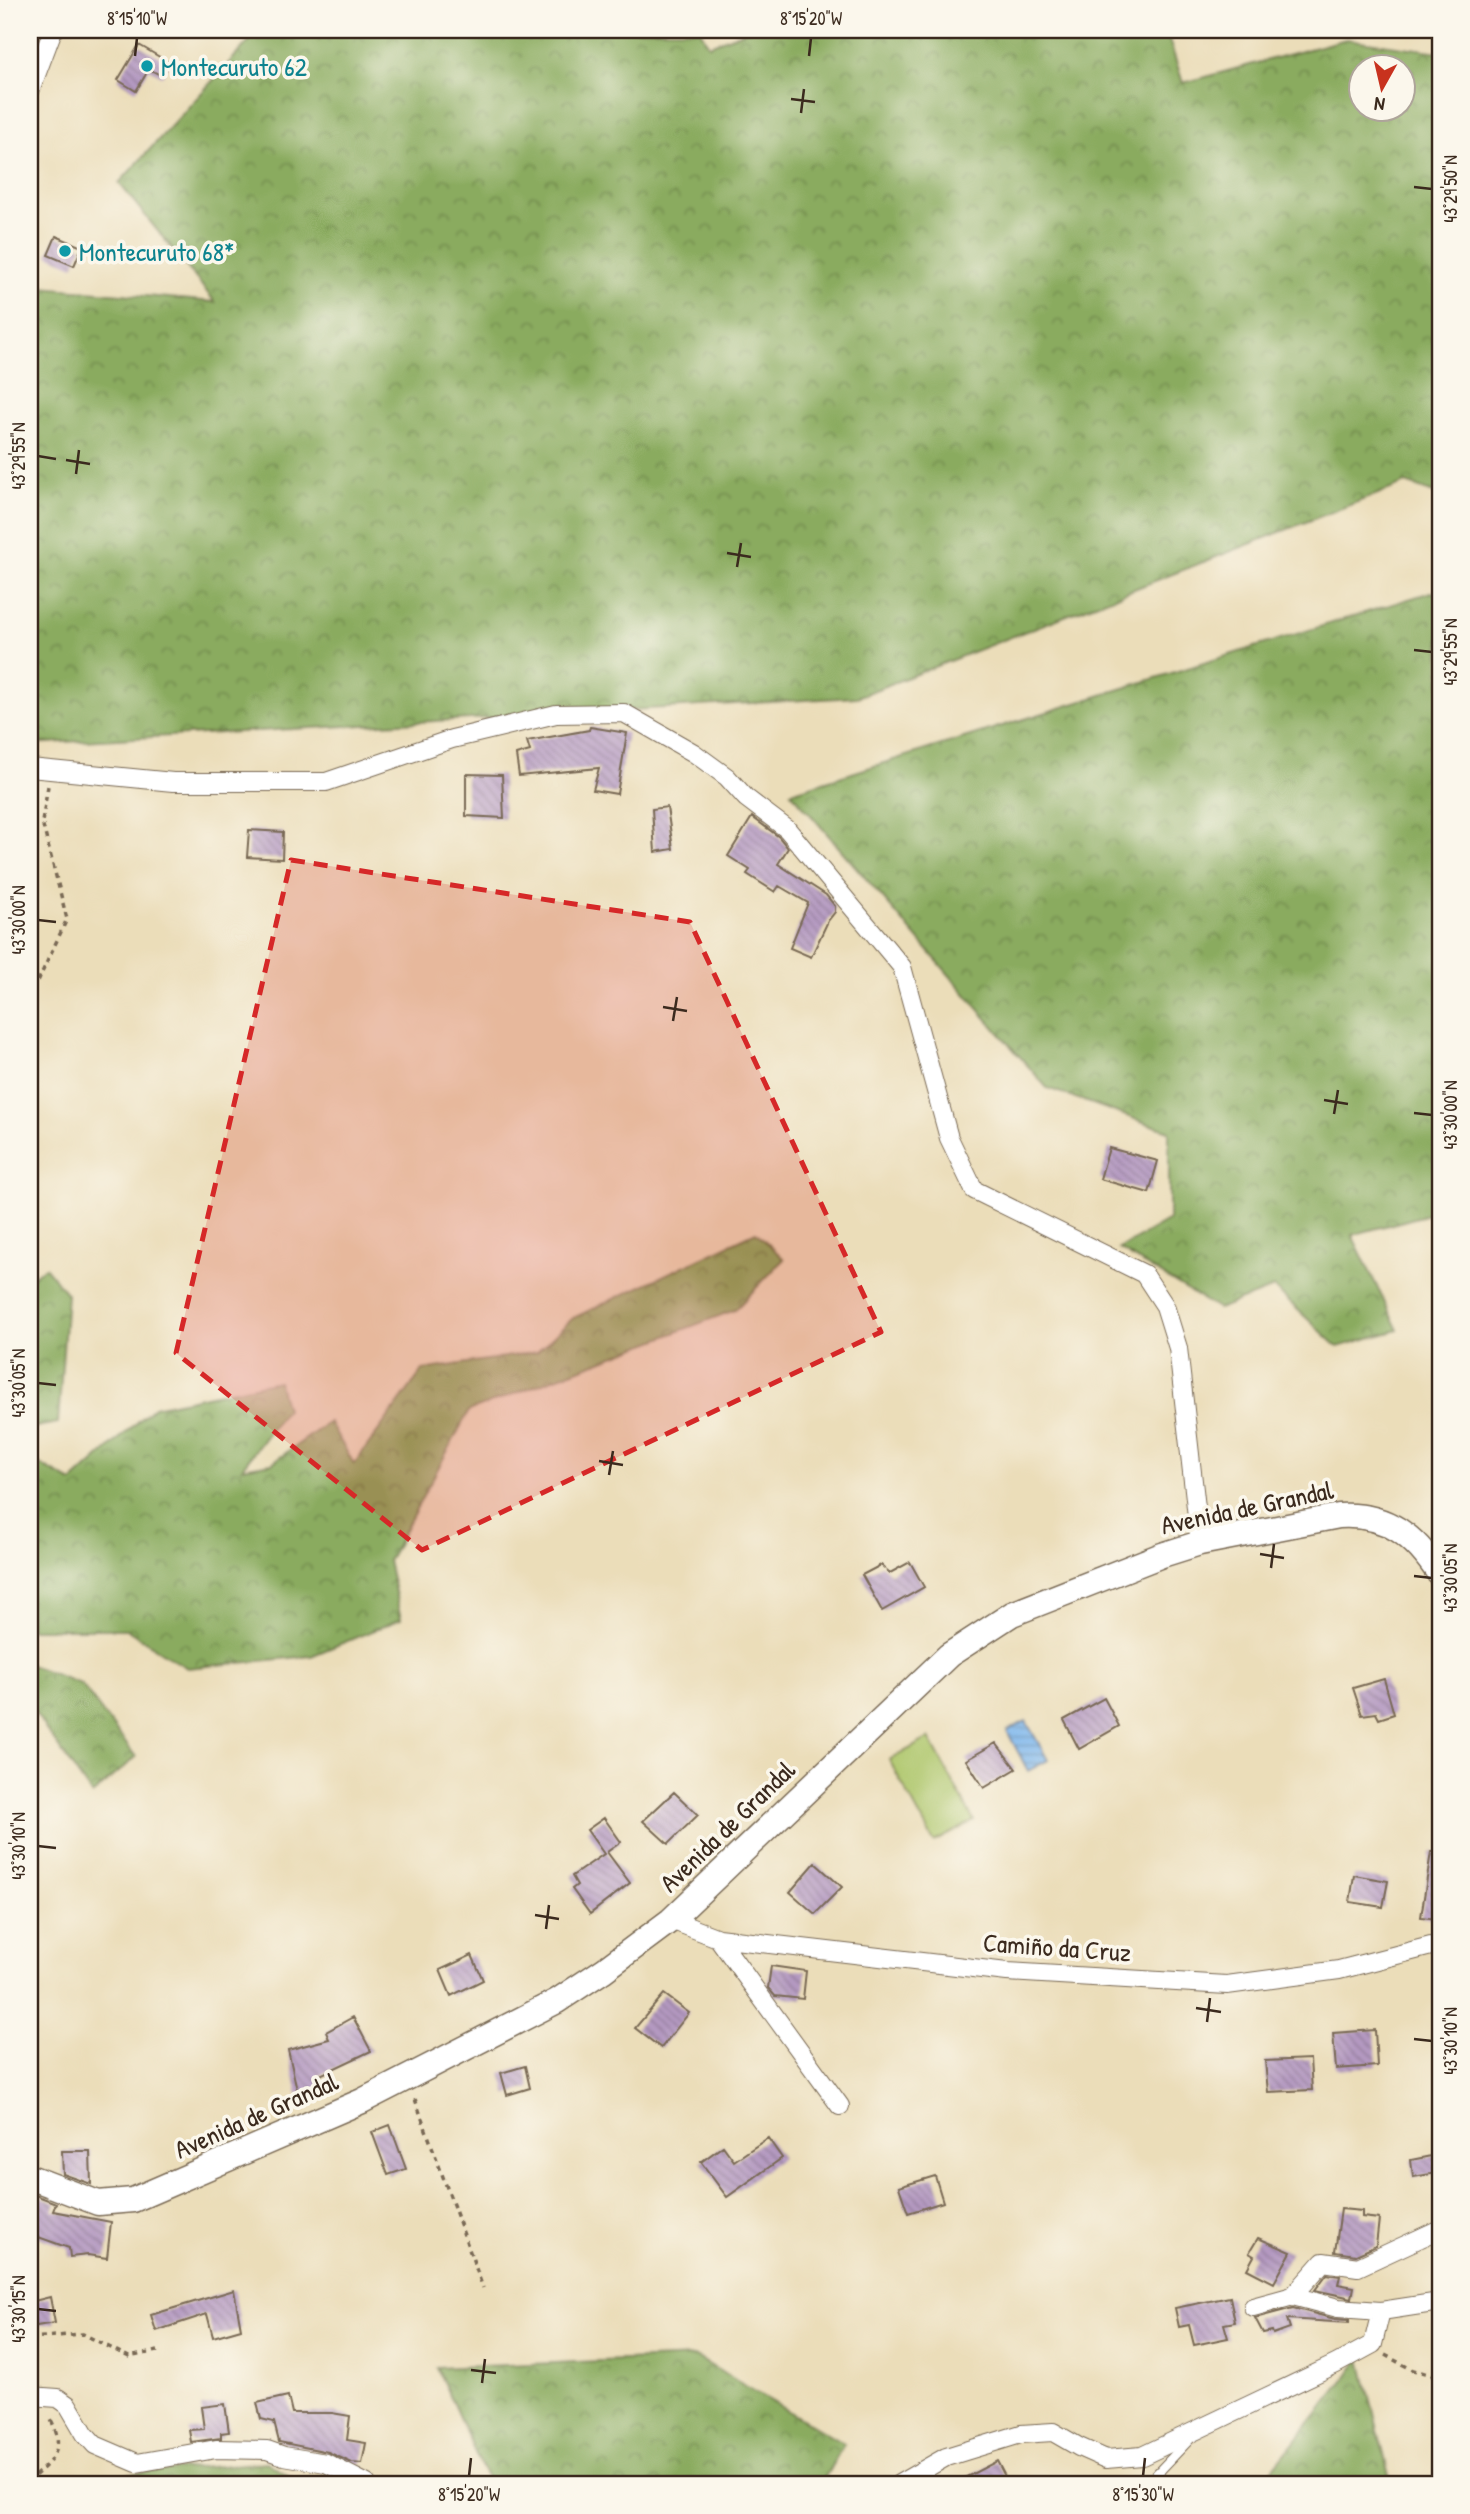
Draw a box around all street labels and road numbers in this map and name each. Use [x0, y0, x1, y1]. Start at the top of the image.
street label: Avenida de Grandal [1158, 1472, 1337, 1542]
street label: Avenida de Grandal [652, 1752, 802, 1900]
street label: Camiño da Cruz [982, 1924, 1132, 1970]
street label: Avenida de Grandal [169, 2063, 343, 2167]

